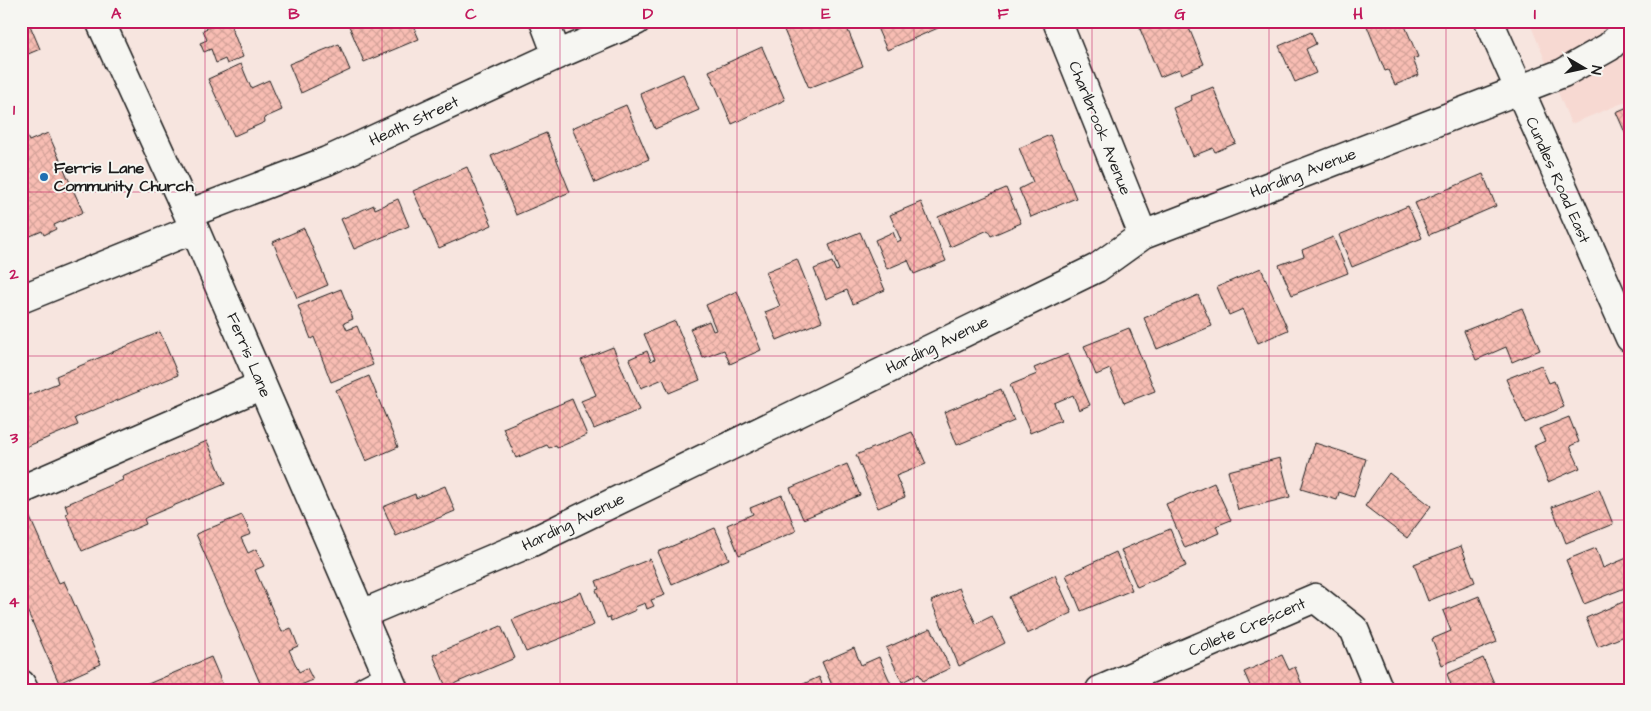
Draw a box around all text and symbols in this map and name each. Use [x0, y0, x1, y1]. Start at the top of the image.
text: A [111, 3, 122, 25]
text: B [288, 3, 300, 25]
text: C [465, 3, 477, 25]
text: D [643, 3, 654, 25]
text: E [821, 3, 831, 25]
text: F [997, 3, 1009, 25]
text: G [1174, 3, 1186, 25]
text: H [1353, 3, 1363, 25]
text: I [1534, 3, 1536, 25]
north arrow [1558, 42, 1608, 92]
street label: Charlbrook Avenue [1063, 58, 1137, 199]
text: N [1585, 64, 1606, 76]
street label: Heath Street [366, 90, 463, 151]
text: 1 [13, 99, 16, 121]
street label: Cundles Road East [1520, 113, 1596, 247]
street label: Harding Avenue [1247, 143, 1360, 204]
place label: Ferris Lane Community Church [54, 157, 195, 198]
marker: Ferris Lane Community Church [38, 171, 50, 183]
text: 2 [8, 263, 19, 285]
street label: Ferris Lane [221, 309, 277, 401]
street label: Harding Avenue [882, 310, 993, 380]
text: 3 [9, 427, 19, 449]
street label: Harding Avenue [518, 487, 629, 557]
text: 4 [9, 591, 20, 613]
street label: Collete Crescent [1185, 592, 1310, 662]

